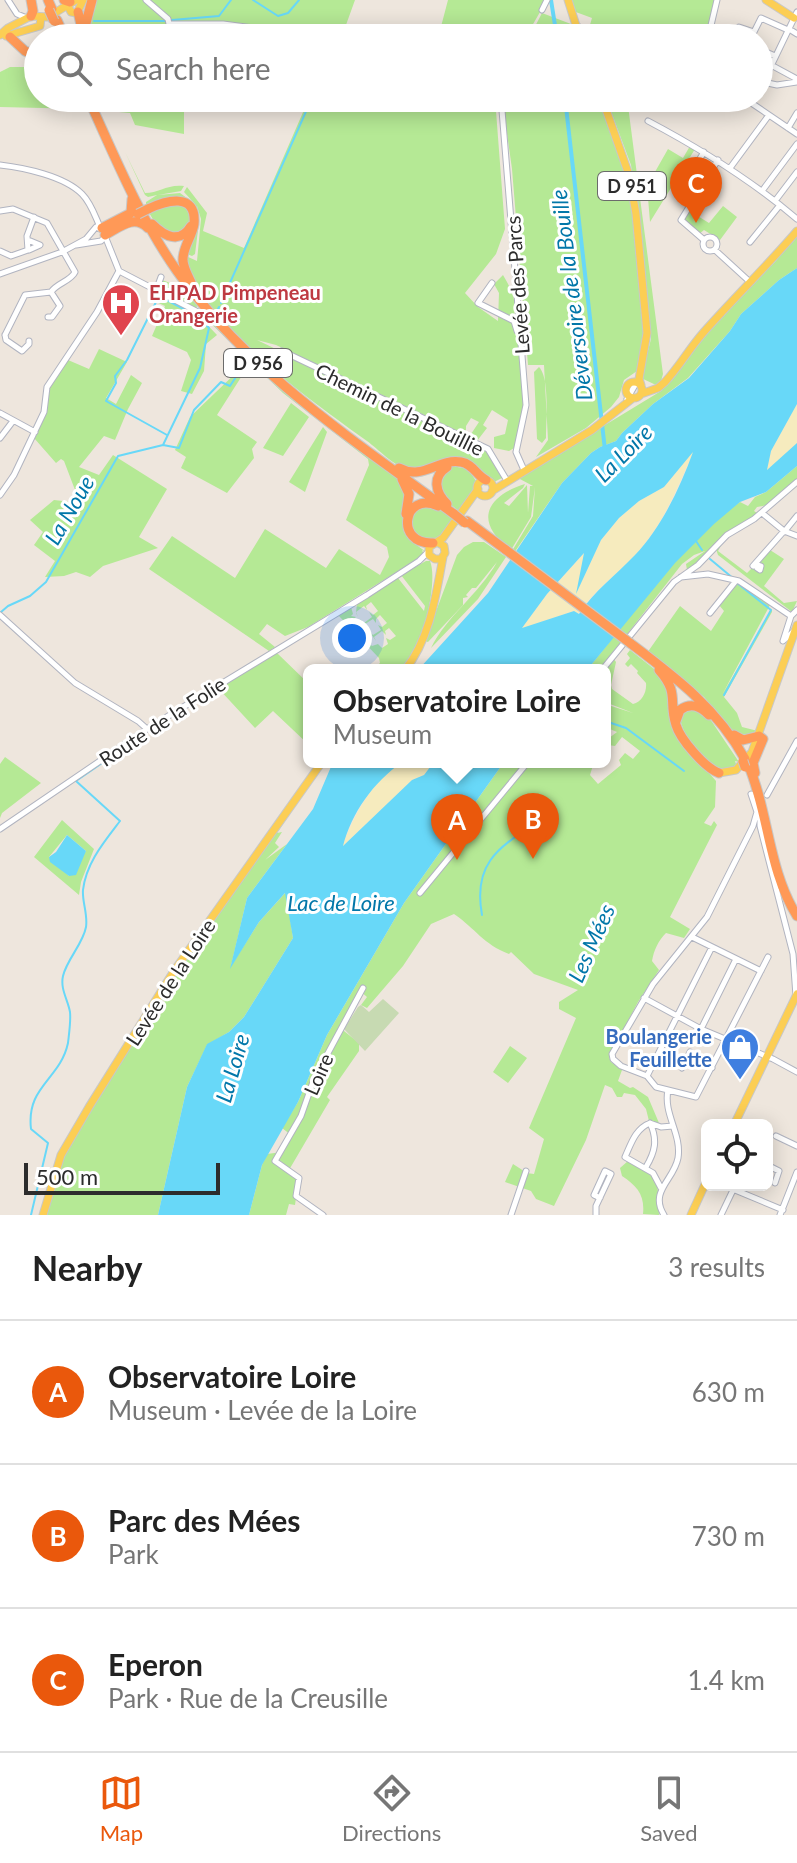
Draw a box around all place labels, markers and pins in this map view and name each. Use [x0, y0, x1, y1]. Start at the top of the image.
pin: C [670, 157, 722, 223]
place label: EHPAD Pimpeneau Orangerie [149, 280, 321, 327]
hospital icon: EHPAD Pimpeneau Orangerie [100, 282, 142, 337]
pin: B [507, 793, 559, 859]
pin: A [431, 794, 483, 860]
place label: Boulangerie Feuillette [606, 1024, 712, 1071]
shop icon: Boulangerie Feuillette [719, 1026, 761, 1081]

